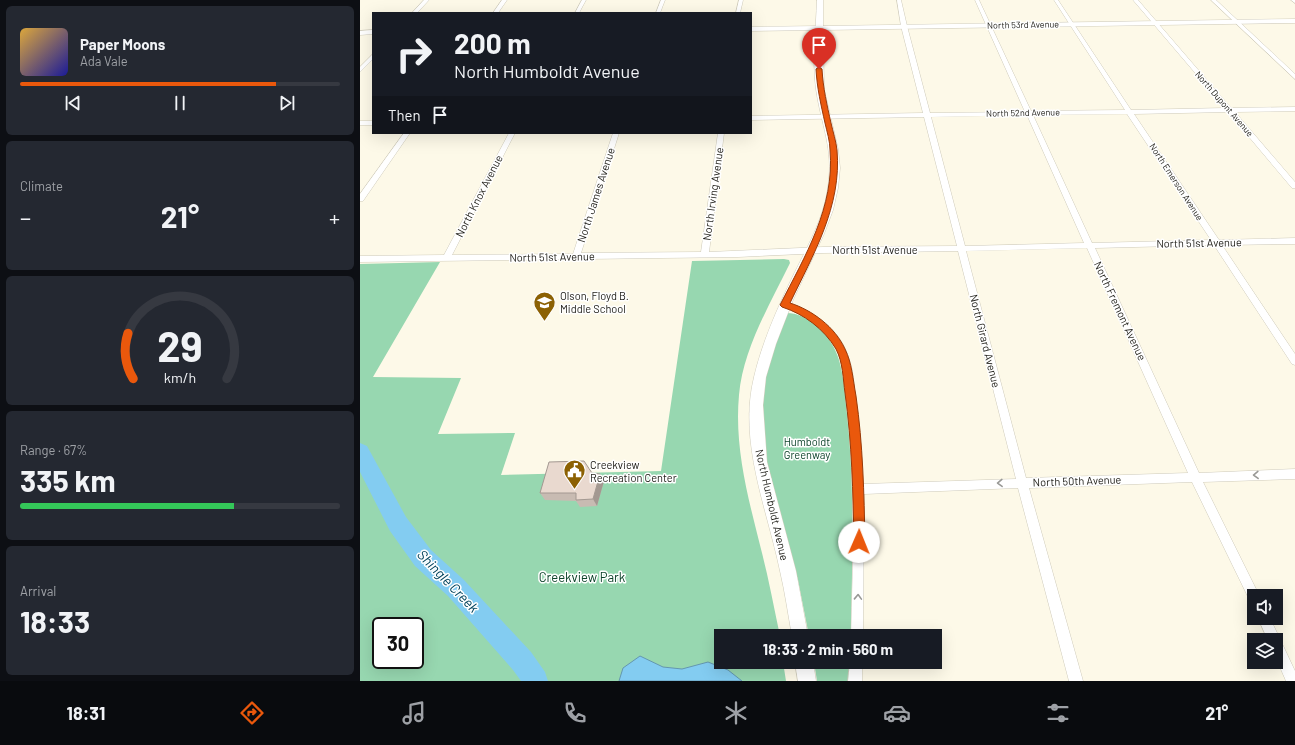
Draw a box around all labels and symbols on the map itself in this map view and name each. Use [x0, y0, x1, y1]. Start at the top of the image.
street label: North 53rd Avenue [987, 18, 1059, 31]
pin [802, 28, 836, 69]
street label: North Dupont Avenue [1193, 69, 1256, 139]
street label: North 52nd Avenue [986, 106, 1060, 119]
street label: North Emerson Avenue [1147, 141, 1206, 222]
street label: North James Avenue [574, 146, 617, 244]
street label: North Irving Avenue [700, 146, 725, 241]
street label: North Knox Avenue [452, 152, 505, 239]
street label: North 51st Avenue [1156, 235, 1242, 250]
street label: North 51st Avenue [832, 243, 918, 256]
street label: North 51st Avenue [509, 249, 595, 264]
street label: North Fremont Avenue [1092, 259, 1149, 362]
school or university icon: Olson, Floyd B. Middle School [531, 289, 557, 322]
place label: Olson, Floyd B. Middle School [560, 289, 629, 315]
street label: North Girard Avenue [968, 293, 1003, 389]
park label: Humboldt Greenway [784, 435, 830, 461]
street label: North Humboldt Avenue [753, 448, 792, 562]
public building icon: Creekview Recreation Center [562, 458, 588, 491]
place label: Creekview Recreation Center [590, 458, 677, 484]
one-way arrow [1253, 471, 1259, 479]
street label: North 50th Avenue [1032, 472, 1122, 489]
one-way arrow [997, 479, 1003, 488]
position arrow [838, 521, 880, 563]
water label: Shingle Creek [414, 546, 483, 616]
park label: Creekview Park [539, 569, 626, 585]
one-way arrow [854, 594, 862, 600]
speed limit sign: 30 [372, 617, 424, 669]

